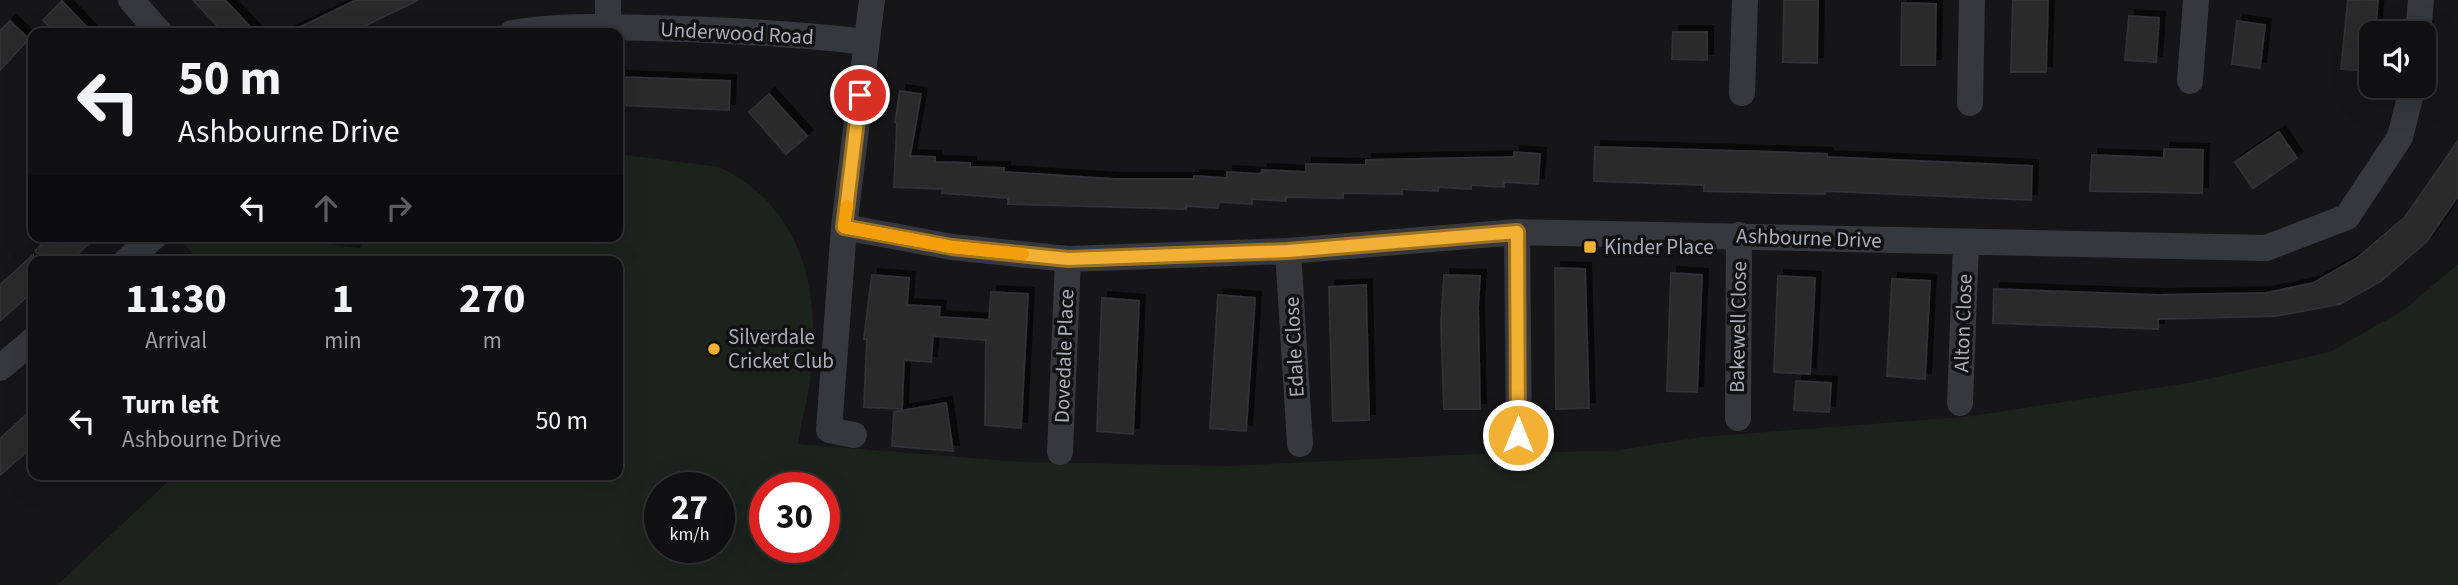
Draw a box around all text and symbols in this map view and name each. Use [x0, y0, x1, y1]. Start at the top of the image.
street label: Underwood Road [660, 14, 814, 52]
map controls [2359, 21, 2436, 98]
button: sound [2359, 21, 2436, 98]
text: 50 m [178, 44, 282, 114]
icon: left [63, 56, 154, 147]
pin [830, 65, 890, 125]
icon: arrive [841, 76, 879, 114]
text: Ashbourne Drive [178, 109, 400, 155]
icon: left [234, 189, 272, 227]
icon: ahead [307, 189, 345, 227]
icon: right [380, 189, 418, 227]
street label: Ashbourne Drive [1736, 220, 1882, 256]
place label: Kinder Place [1604, 232, 1714, 262]
marker: Kinder Place [1582, 239, 1598, 255]
street label: Bakewell Close [1722, 261, 1754, 393]
text: 11:30 [125, 269, 227, 329]
text: 1 [332, 269, 354, 329]
text: 270 [459, 269, 526, 329]
street label: Alton Close [1946, 273, 1980, 373]
street label: Dovedale Place [1047, 289, 1081, 423]
street label: Edale Close [1276, 296, 1312, 398]
place label: Silverdale Cricket Club [728, 322, 834, 376]
text: Arrival [145, 324, 207, 357]
text: min [324, 324, 362, 357]
text: m [483, 324, 502, 357]
marker: Silverdale Cricket Club [706, 341, 722, 357]
text: Turn left [122, 386, 219, 423]
position arrow [1481, 398, 1555, 472]
icon: left [63, 402, 101, 440]
text: 50 m [535, 402, 588, 439]
text: Ashbourne Drive [122, 423, 281, 456]
speed limit sign: 30 [749, 472, 840, 563]
text: 27 [671, 483, 708, 533]
text: km/h [670, 522, 709, 547]

